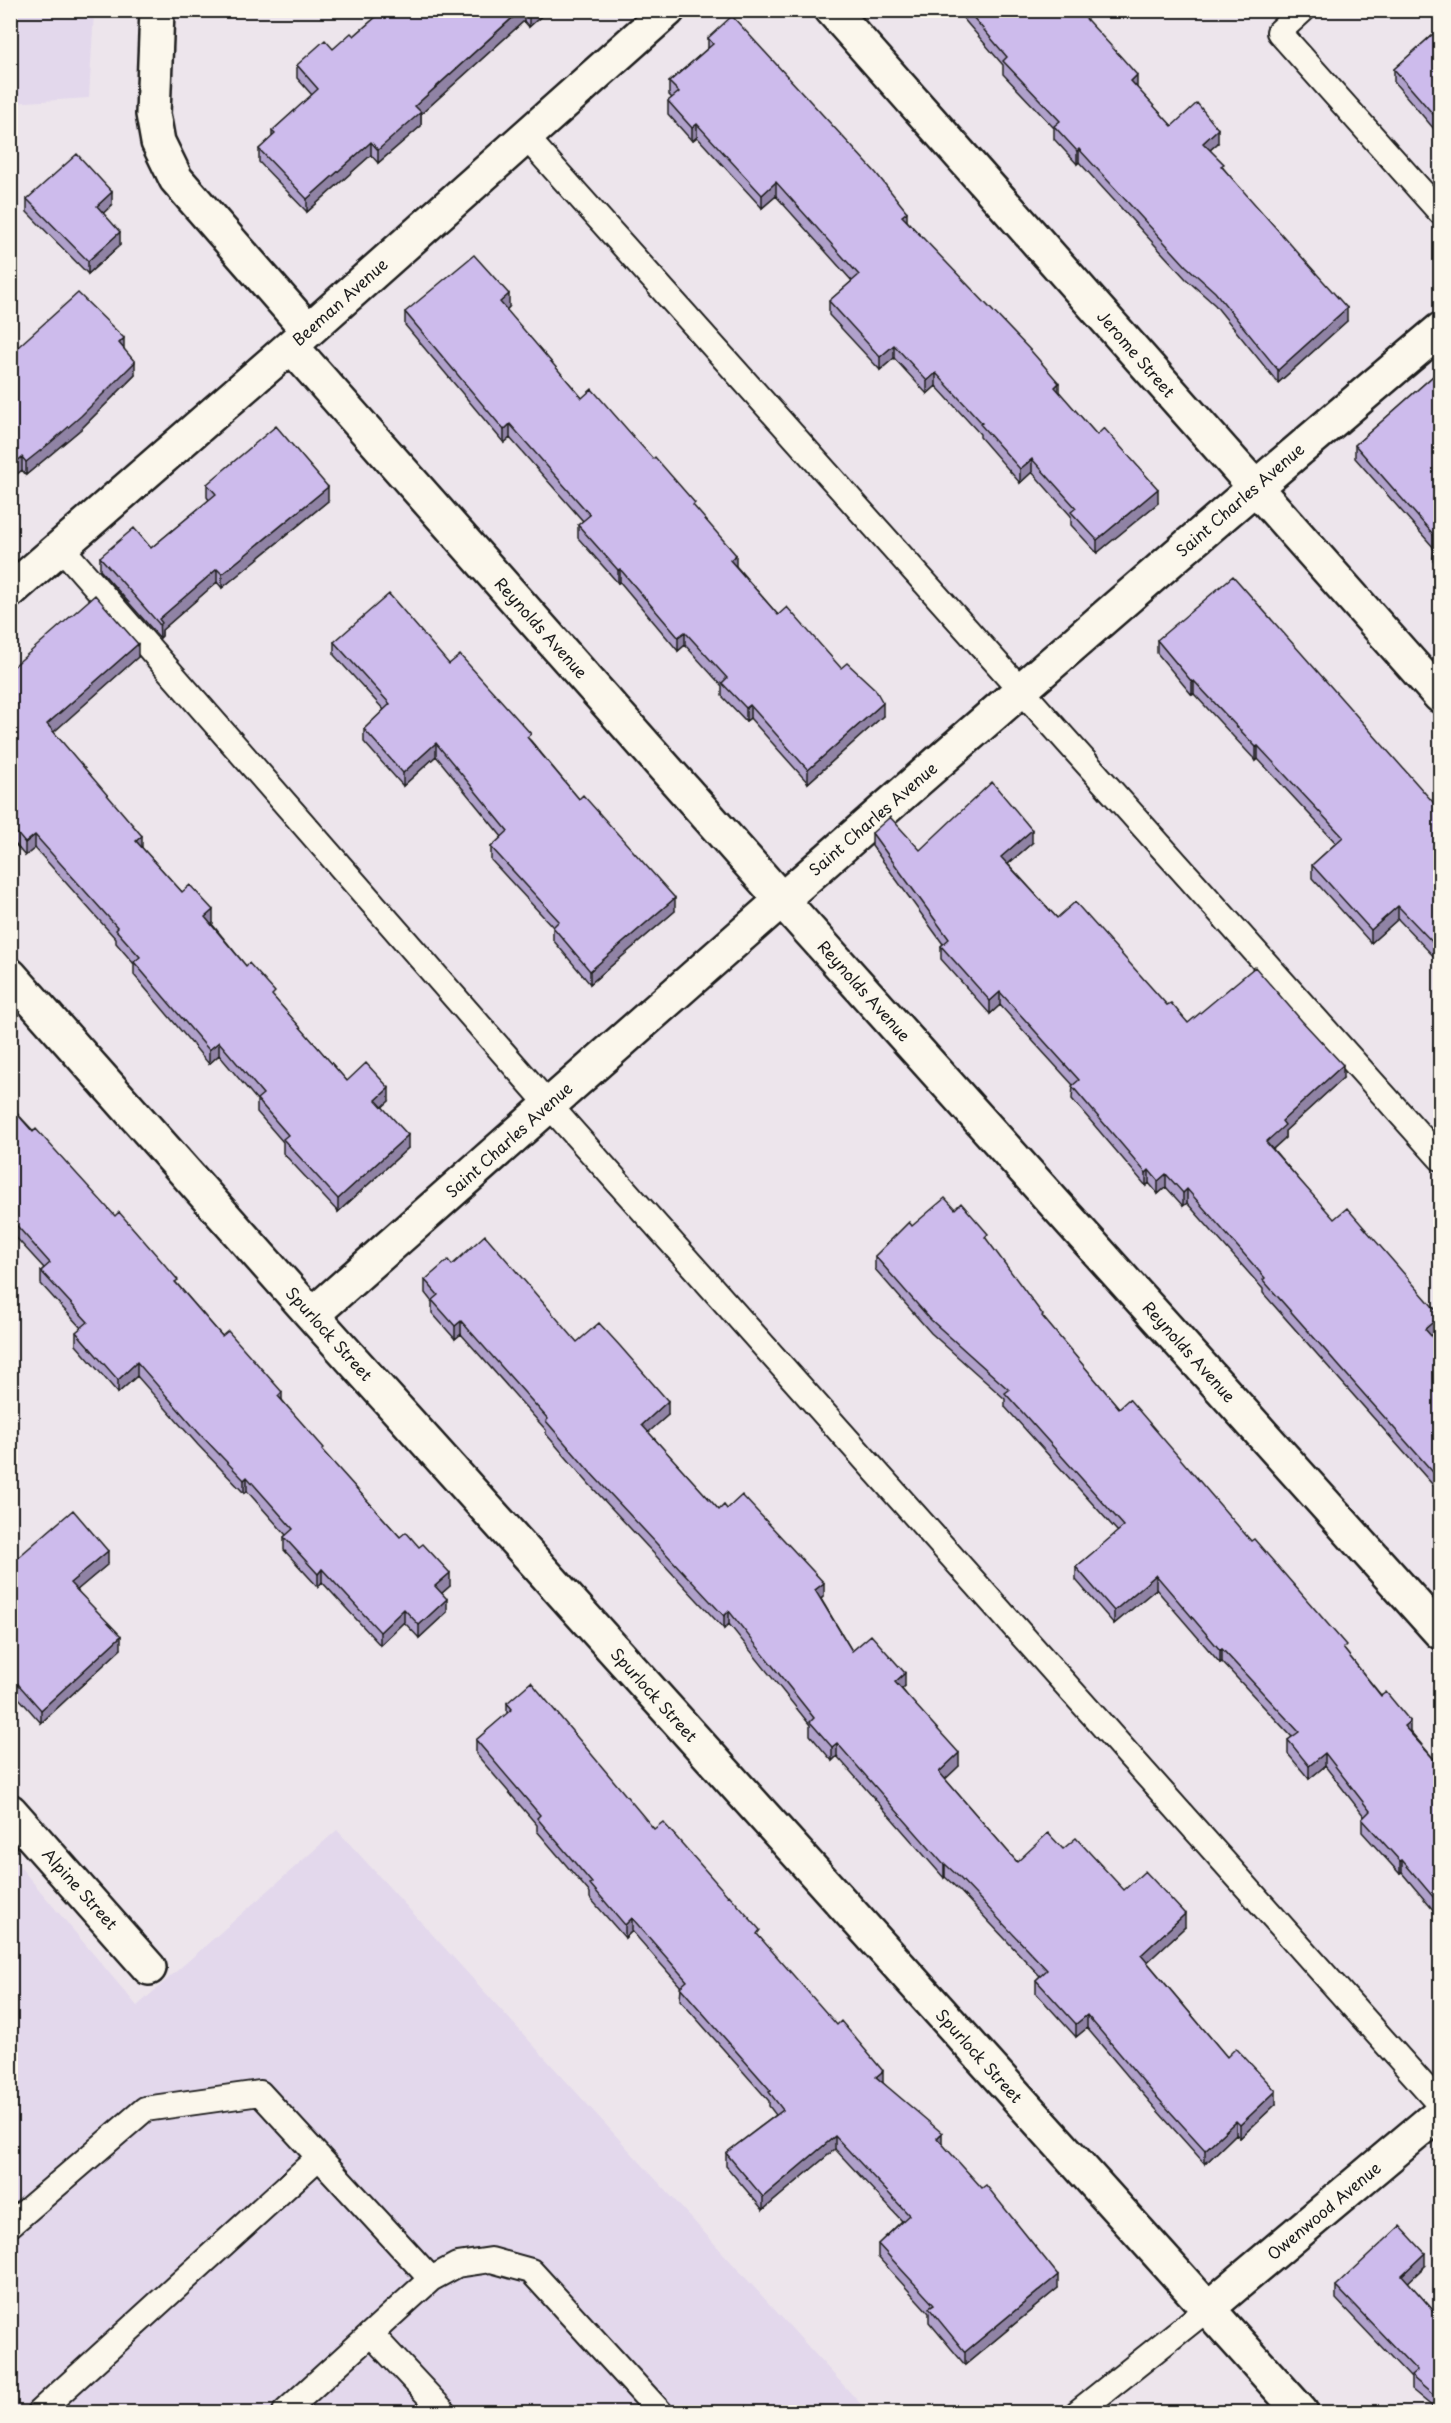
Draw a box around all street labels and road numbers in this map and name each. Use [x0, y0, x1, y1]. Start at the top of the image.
street label: Beeman Avenue [286, 252, 393, 351]
street label: Jerome Street [1092, 305, 1182, 402]
street label: Saint Charles Avenue [1170, 436, 1309, 562]
street label: Reynolds Avenue [490, 571, 594, 683]
street label: Saint Charles Avenue [803, 755, 942, 881]
street label: Reynolds Avenue [813, 934, 917, 1046]
street label: Saint Charles Avenue [440, 1076, 577, 1203]
street label: Spurlock Street [281, 1281, 379, 1386]
street label: Reynolds Avenue [1138, 1295, 1242, 1407]
street label: Spurlock Street [606, 1642, 704, 1747]
street label: Alpine Street [37, 1842, 124, 1935]
street label: Spurlock Street [931, 2003, 1029, 2108]
street label: Owenwood Avenue [1261, 2155, 1386, 2265]

